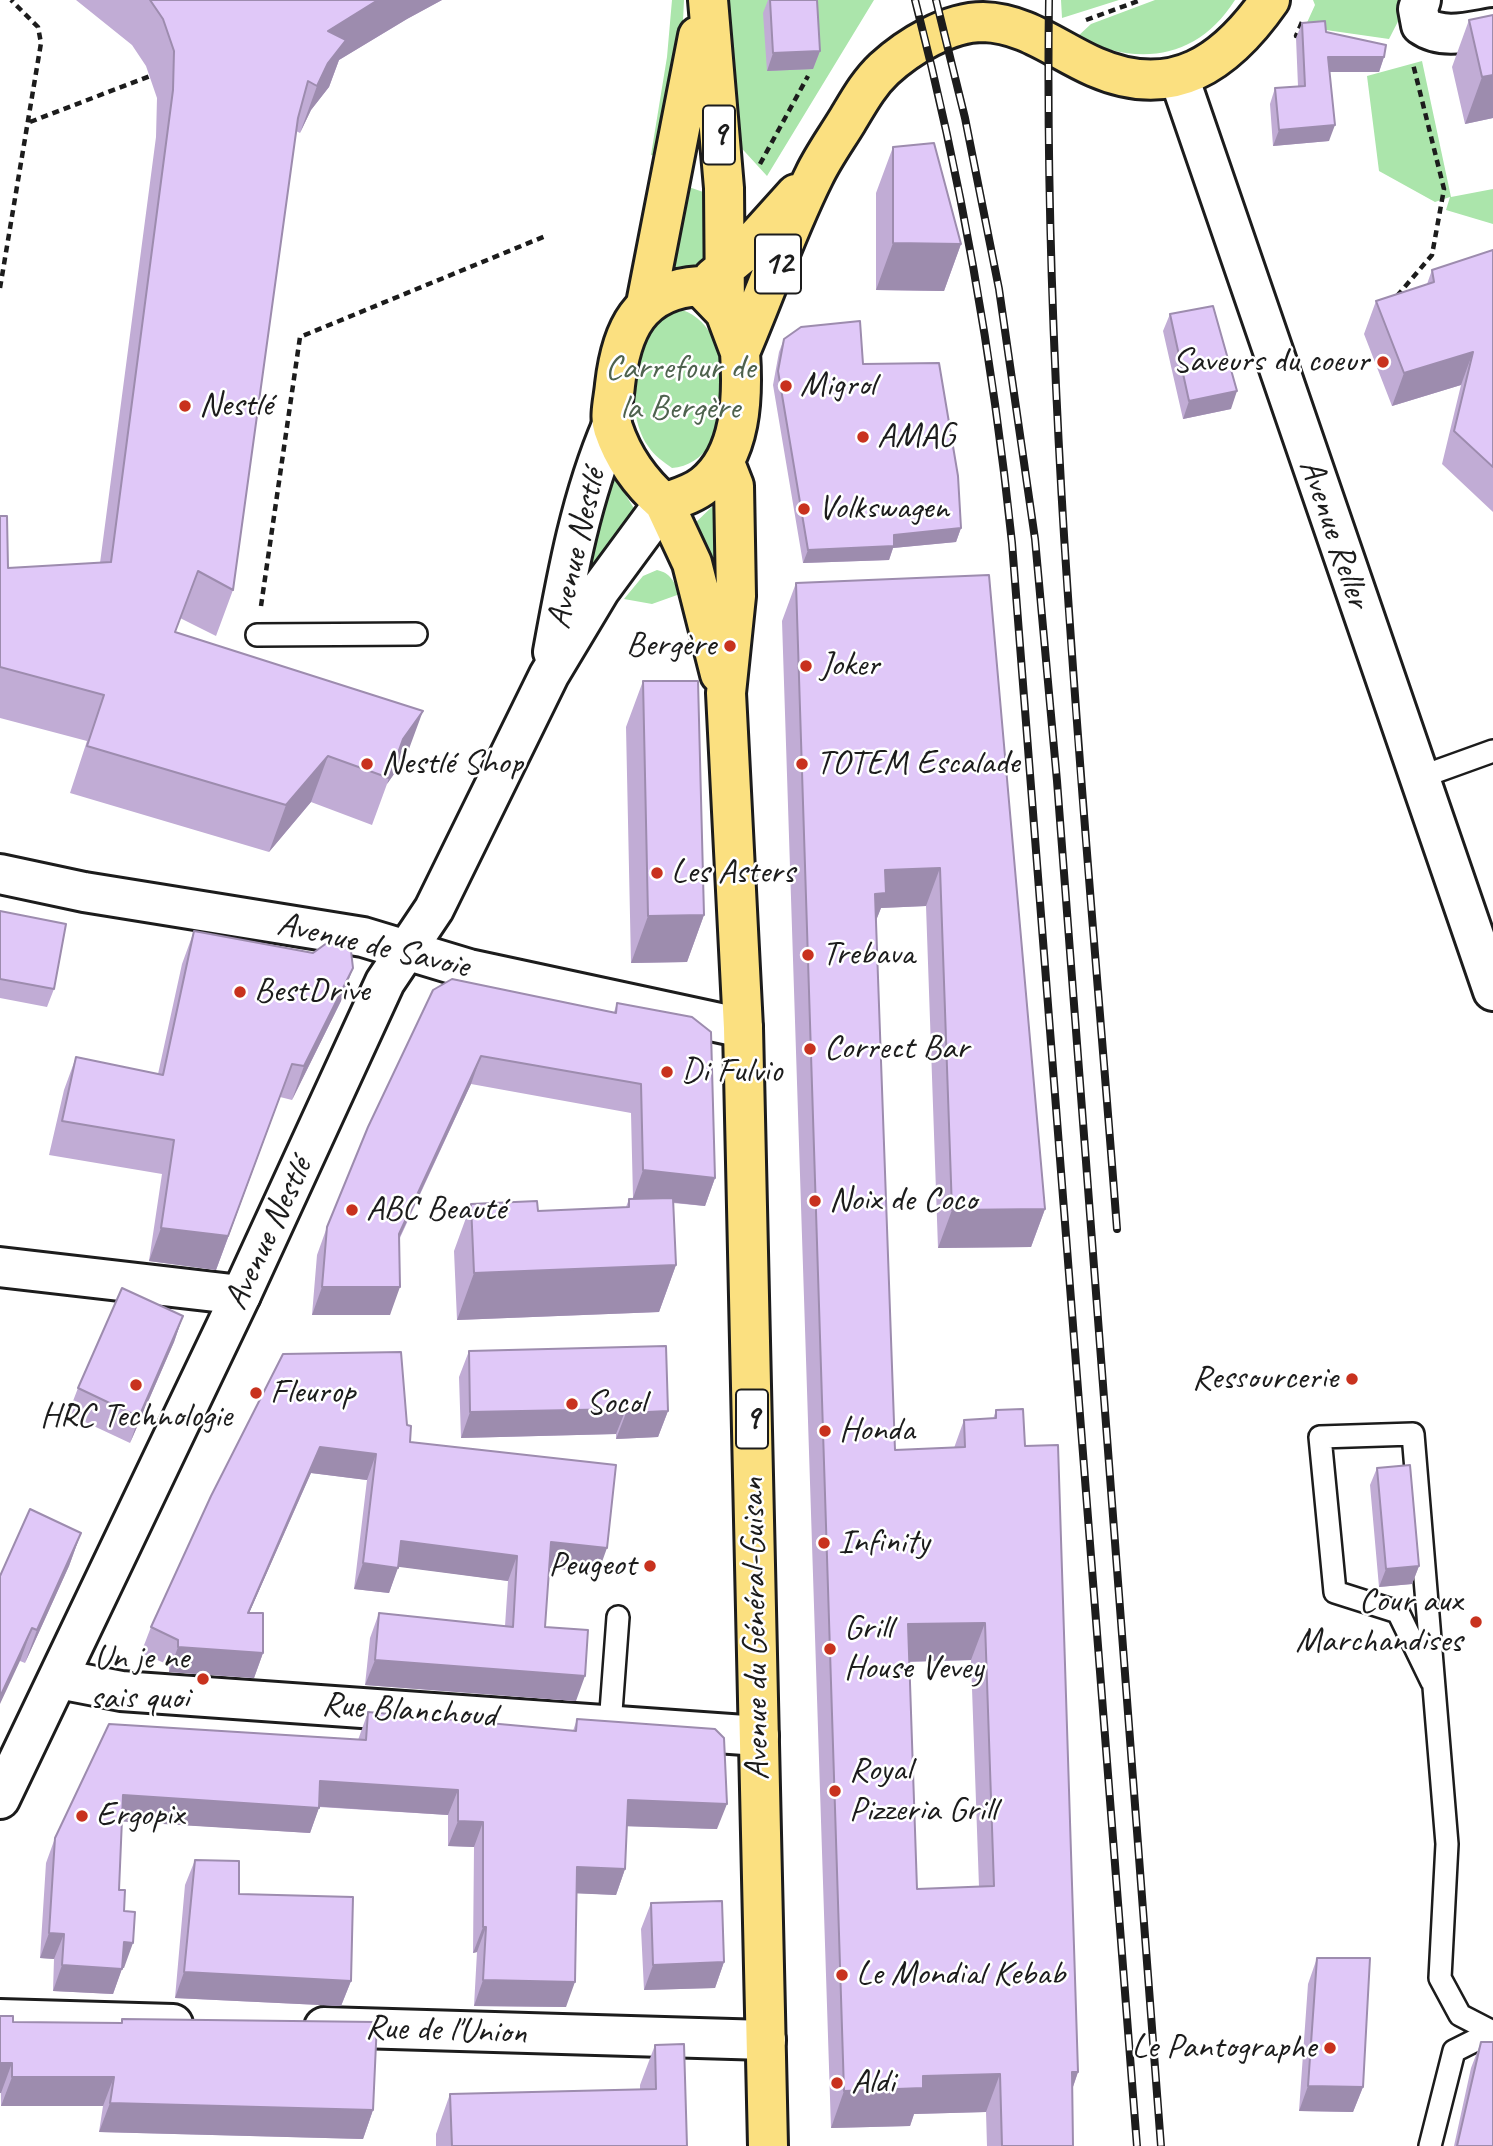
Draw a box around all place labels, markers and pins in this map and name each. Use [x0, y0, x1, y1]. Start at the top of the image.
place label: Saveurs du coeur [1172, 341, 1369, 383]
marker: Saveurs du coeur [1375, 354, 1391, 370]
place label: Migrol [800, 365, 875, 407]
marker: Migrol [778, 378, 794, 394]
place label: Nestlé [199, 385, 272, 427]
marker: Nestlé [177, 398, 193, 414]
place label: AMAG [877, 416, 955, 458]
marker: AMAG [855, 429, 871, 445]
place label: Volkswagen [818, 488, 949, 530]
marker: Volkswagen [796, 501, 812, 517]
place label: Bergère [626, 625, 716, 667]
marker: Bergère [722, 638, 738, 654]
place label: Joker [820, 645, 879, 687]
marker: Joker [798, 658, 814, 674]
place label: Nestlé Shop [381, 743, 523, 785]
place label: TOTEM Escalade [816, 743, 1019, 785]
marker: Nestlé Shop [359, 756, 375, 772]
marker: TOTEM Escalade [794, 756, 810, 772]
place label: Les Asters [671, 852, 794, 894]
marker: Les Asters [649, 865, 665, 881]
place label: Trebava [822, 934, 914, 976]
marker: Trebava [800, 947, 816, 963]
place label: BestDrive [254, 971, 369, 1013]
marker: BestDrive [232, 984, 248, 1000]
place label: Correct Bar [824, 1028, 969, 1070]
marker: Correct Bar [802, 1041, 818, 1057]
place label: Di Fulvio [681, 1051, 782, 1093]
marker: Di Fulvio [659, 1064, 675, 1080]
place label: Noix de Coco [829, 1180, 977, 1222]
place label: ABC Beauté [366, 1189, 506, 1231]
marker: Noix de Coco [807, 1193, 823, 1209]
marker: ABC Beauté [344, 1202, 360, 1218]
place label: Ressourcerie [1192, 1358, 1338, 1400]
marker: Ressourcerie [1344, 1371, 1360, 1387]
place label: Fleurop [270, 1372, 355, 1414]
marker: HRC Technologie [128, 1377, 144, 1393]
place label: Socol [586, 1383, 646, 1425]
marker: Fleurop [248, 1385, 264, 1401]
place label: HRC Technologie [40, 1396, 232, 1438]
marker: Socol [564, 1396, 580, 1412]
place label: Honda [839, 1410, 915, 1452]
marker: Honda [817, 1423, 833, 1439]
place label: Infinity [838, 1522, 929, 1564]
marker: Infinity [816, 1535, 832, 1551]
place label: Peugeot [548, 1545, 636, 1587]
marker: Peugeot [642, 1558, 658, 1574]
place label: Cour aux Marchandises [1295, 1581, 1462, 1663]
place label: Grill House Vevey [844, 1608, 983, 1690]
marker: Cour aux Marchandises [1468, 1614, 1484, 1630]
place label: Un je ne sais quoi [90, 1638, 189, 1720]
marker: Grill House Vevey [822, 1641, 838, 1657]
marker: Un je ne sais quoi [195, 1671, 211, 1687]
place label: Royal Pizzeria Grill [849, 1750, 997, 1832]
marker: Royal Pizzeria Grill [827, 1783, 843, 1799]
place label: Ergopix [96, 1795, 184, 1837]
marker: Ergopix [74, 1808, 90, 1824]
place label: Le Mondial Kebab [856, 1954, 1065, 1996]
marker: Le Mondial Kebab [834, 1967, 850, 1983]
place label: Le Pantographe [1132, 2027, 1316, 2069]
marker: Le Pantographe [1322, 2040, 1338, 2056]
place label: Aldi [851, 2062, 895, 2104]
marker: Aldi [829, 2075, 845, 2091]

